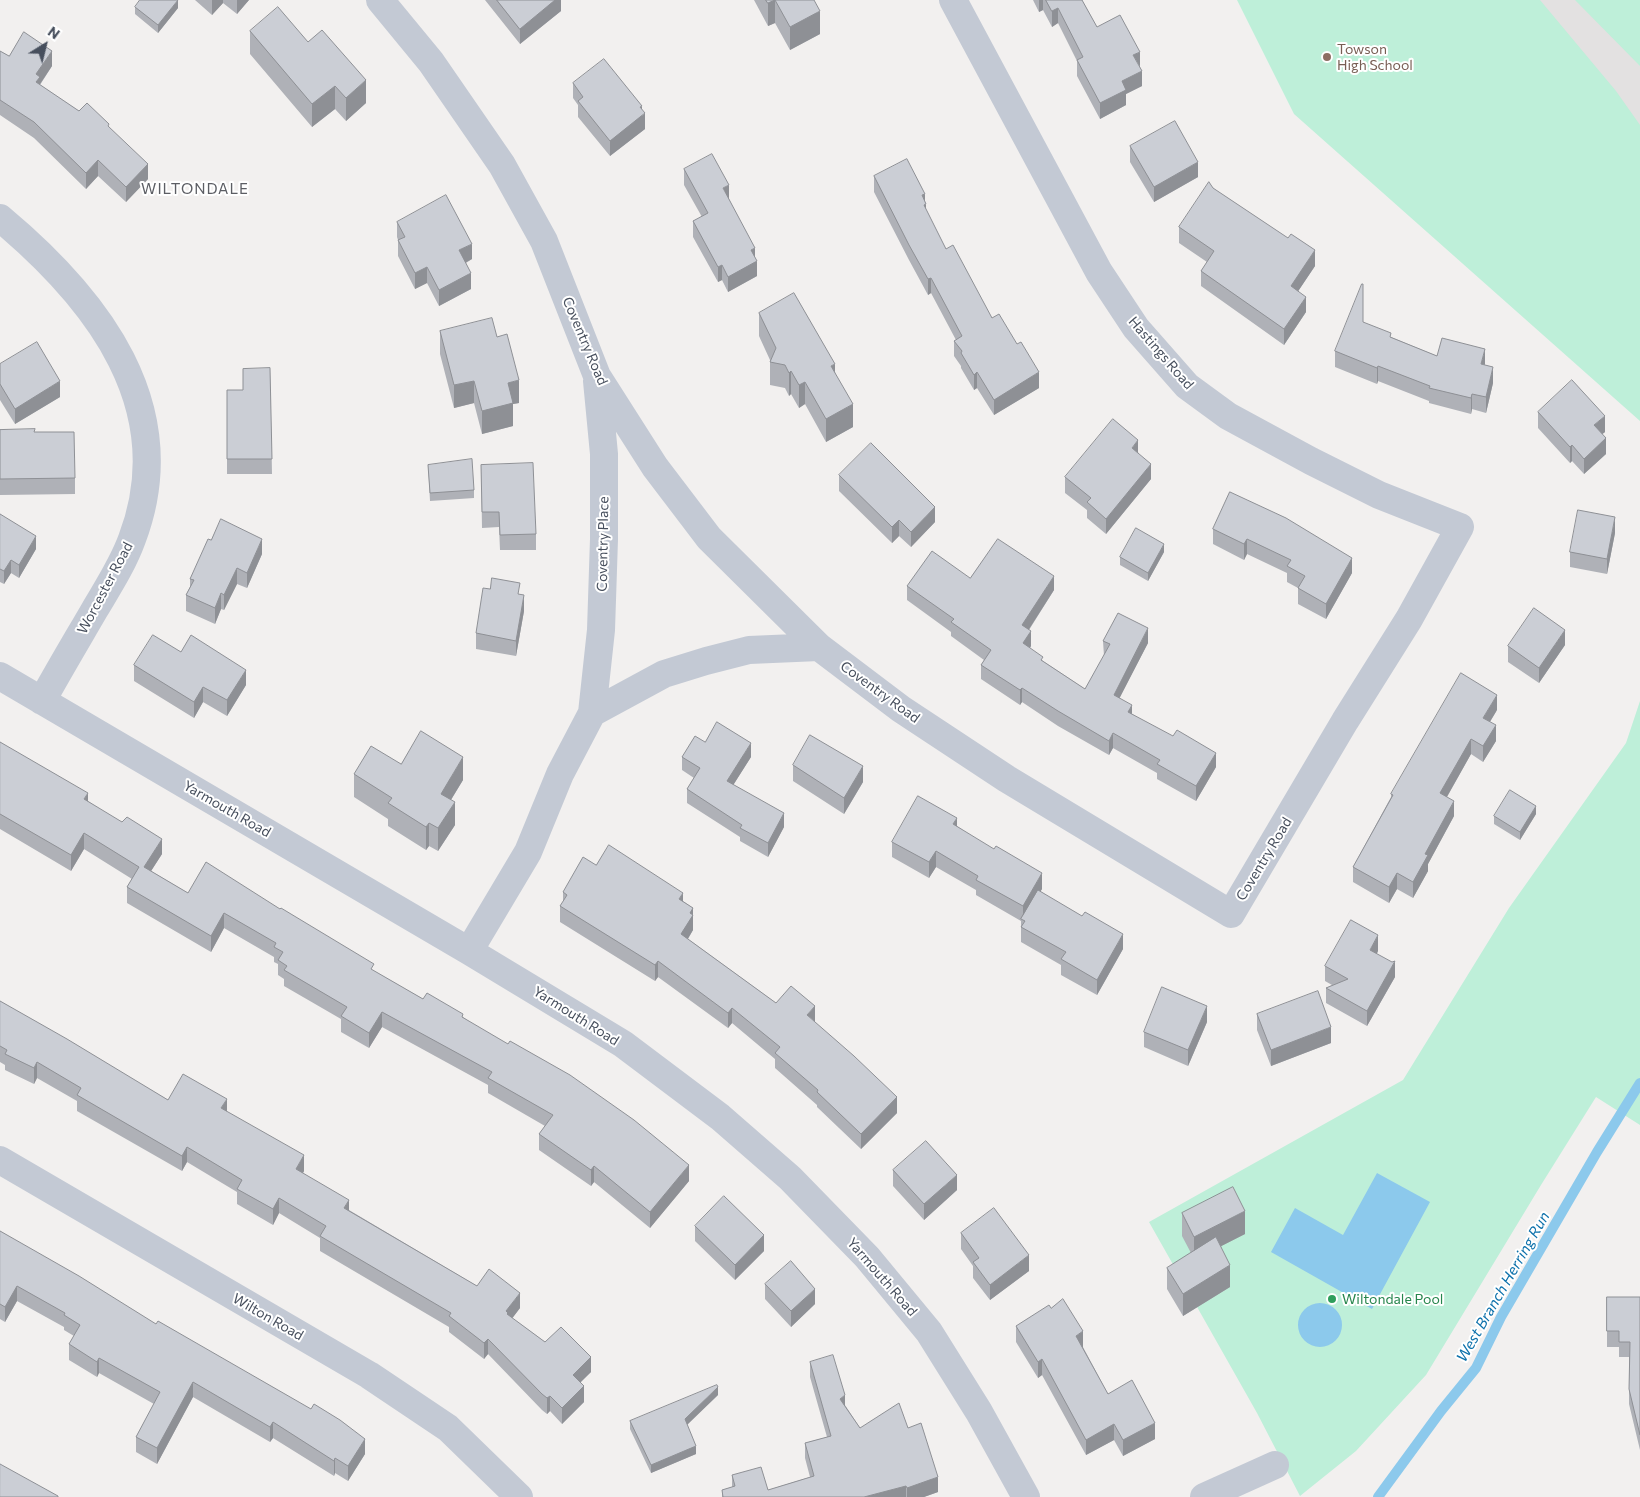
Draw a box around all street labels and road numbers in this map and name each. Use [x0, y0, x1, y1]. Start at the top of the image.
street label: Coventry Road [559, 294, 611, 388]
street label: Hastings Road [1125, 313, 1197, 393]
street label: Coventry Place [594, 496, 612, 592]
street label: Worcester Road [74, 539, 136, 637]
street label: Coventry Road [837, 658, 923, 726]
street label: Yarmouth Road [180, 777, 274, 841]
street label: Coventry Road [1233, 814, 1295, 904]
street label: Yarmouth Road [530, 983, 622, 1049]
street label: Yarmouth Road [843, 1234, 921, 1320]
street label: Wilton Road [230, 1290, 306, 1344]

